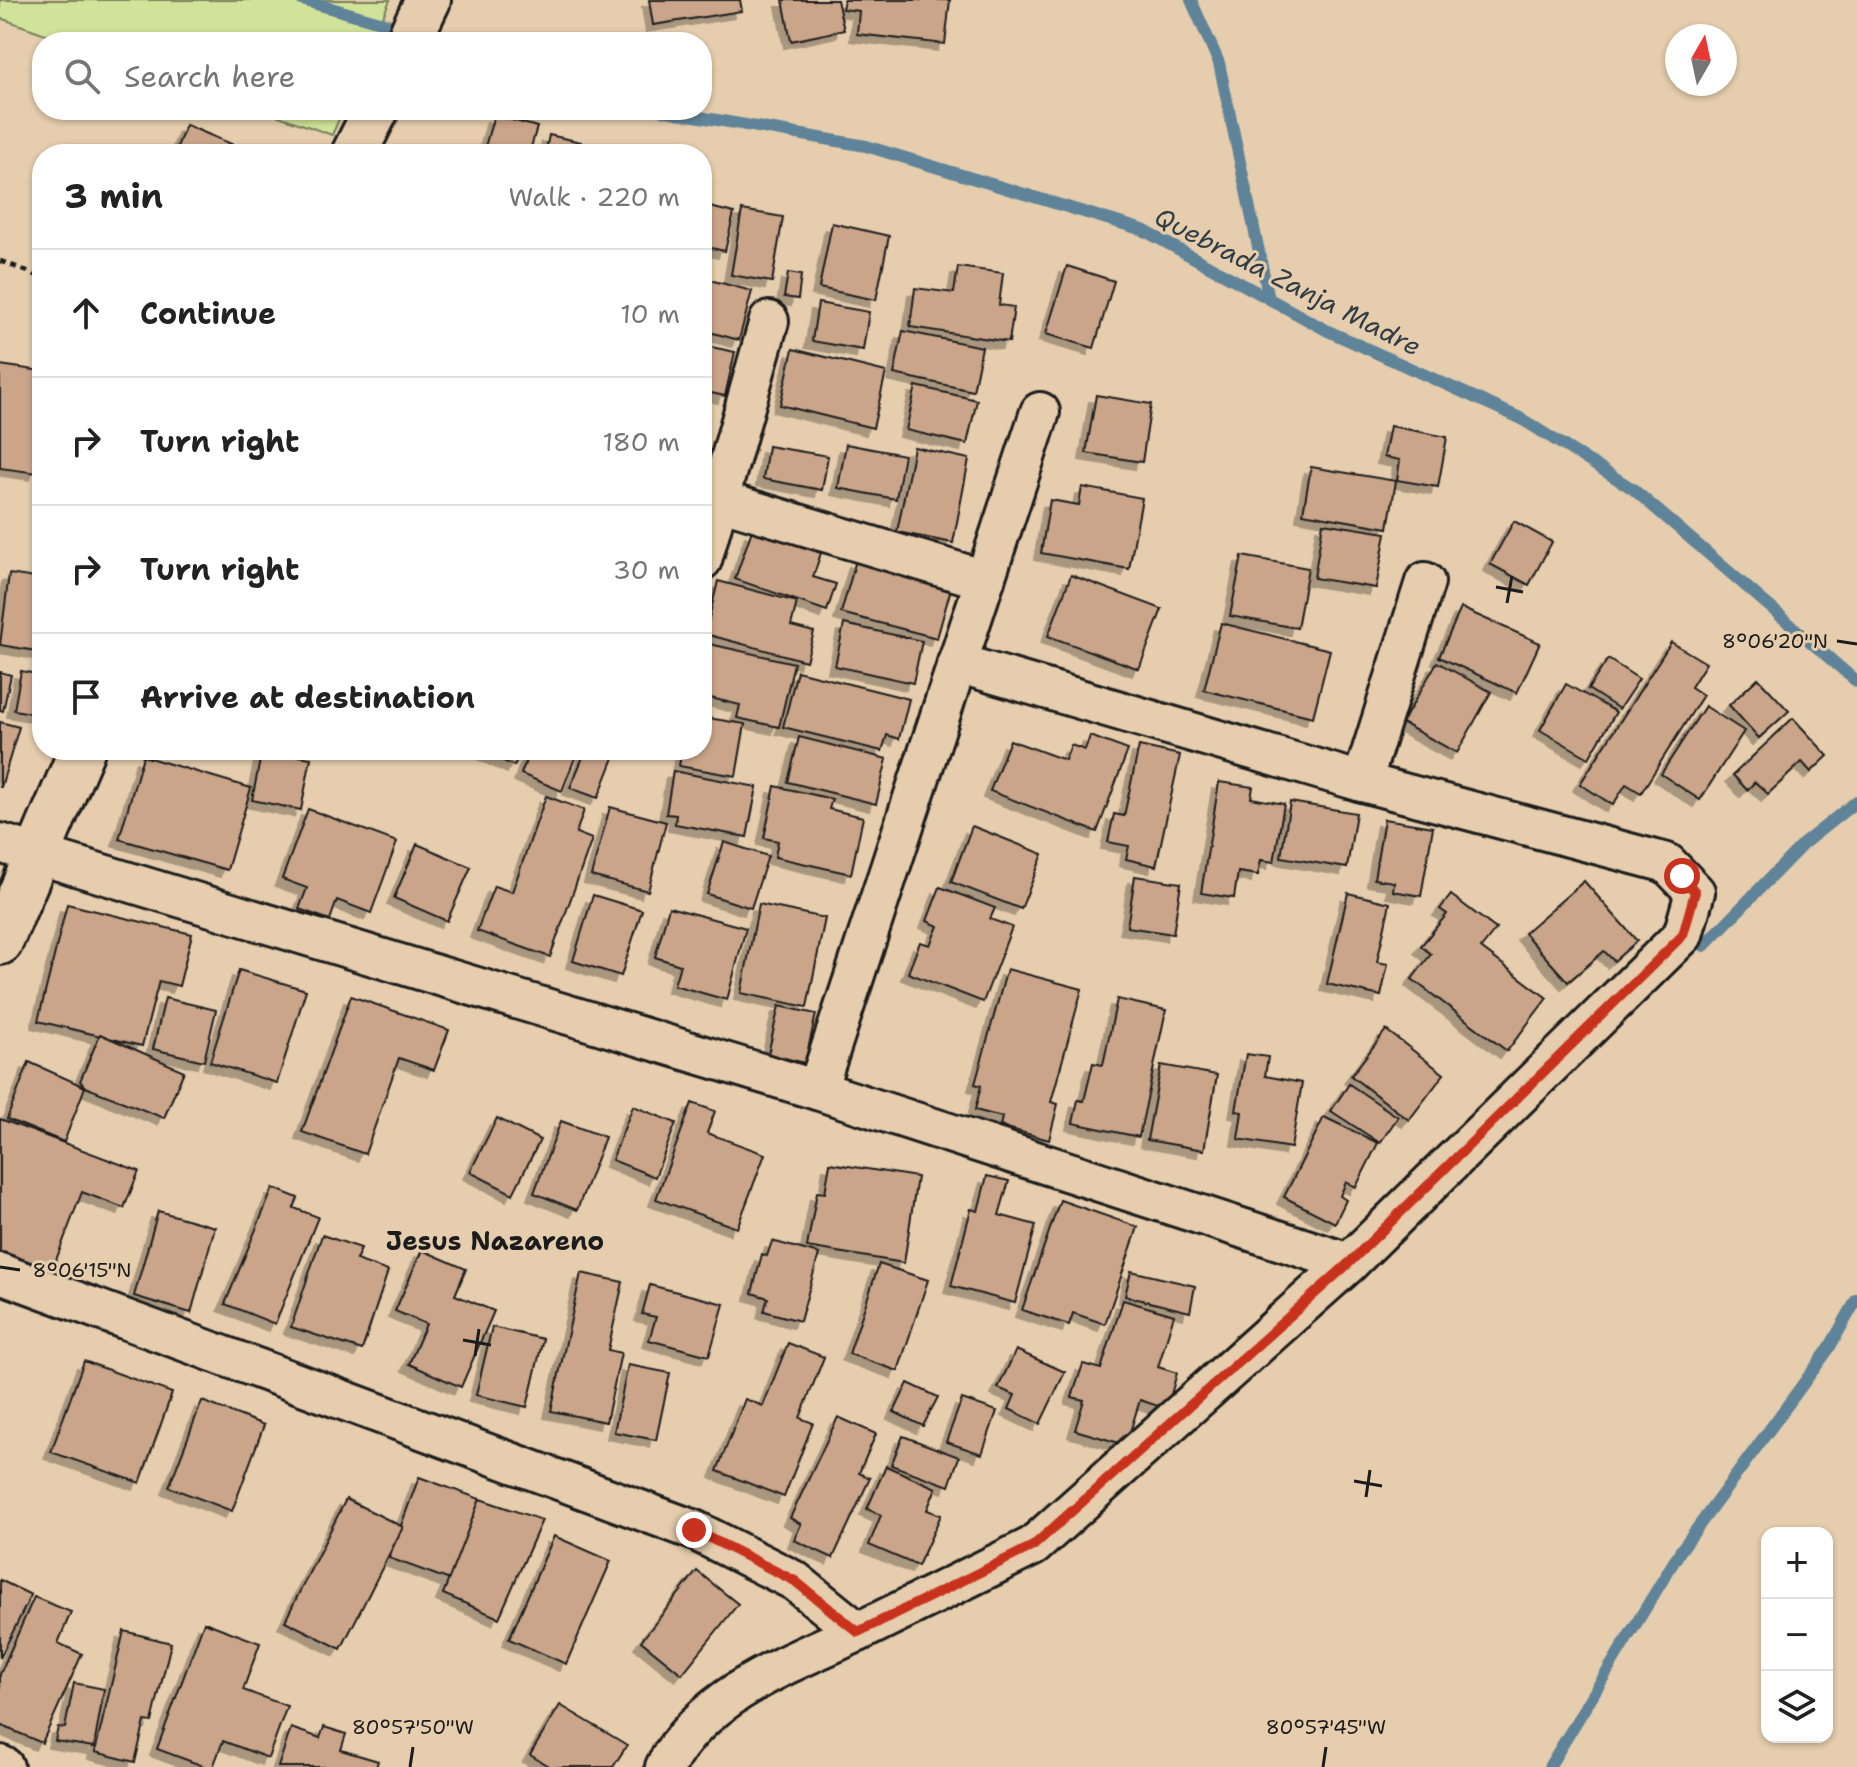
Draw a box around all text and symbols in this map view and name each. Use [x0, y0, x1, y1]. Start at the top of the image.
north arrow [1665, 24, 1737, 96]
search box [32, 32, 712, 120]
icon: search [60, 54, 104, 98]
text: Search here [124, 56, 295, 97]
text: 3 min [64, 173, 163, 219]
text: Walk · 220 m [508, 179, 680, 214]
water label: Quebrada Zanja Madre [1149, 199, 1427, 363]
icon: ahead [64, 291, 108, 335]
text: Continue [140, 293, 276, 334]
text: 10 m [620, 296, 680, 331]
icon: right [64, 419, 108, 463]
text: Turn right [140, 421, 299, 462]
text: 180 m [602, 424, 680, 459]
icon: right [64, 547, 108, 591]
text: Turn right [140, 549, 299, 590]
text: 30 m [613, 552, 680, 587]
text: 8°06'20"N [1722, 628, 1828, 654]
icon: arrive [64, 675, 108, 719]
text: Arrive at destination [140, 677, 475, 718]
route start [1664, 858, 1700, 894]
district label: Jesus Nazareno [386, 1223, 604, 1258]
text: 8°06'15"N [32, 1257, 132, 1283]
route end [676, 1512, 712, 1548]
map controls [1761, 1527, 1833, 1743]
button: + [1761, 1527, 1833, 1599]
button: − [1761, 1599, 1833, 1671]
button: layers [1761, 1671, 1833, 1743]
text: 80°57'50"W [352, 1714, 474, 1740]
text: 80°57'45"W [1266, 1714, 1386, 1740]

